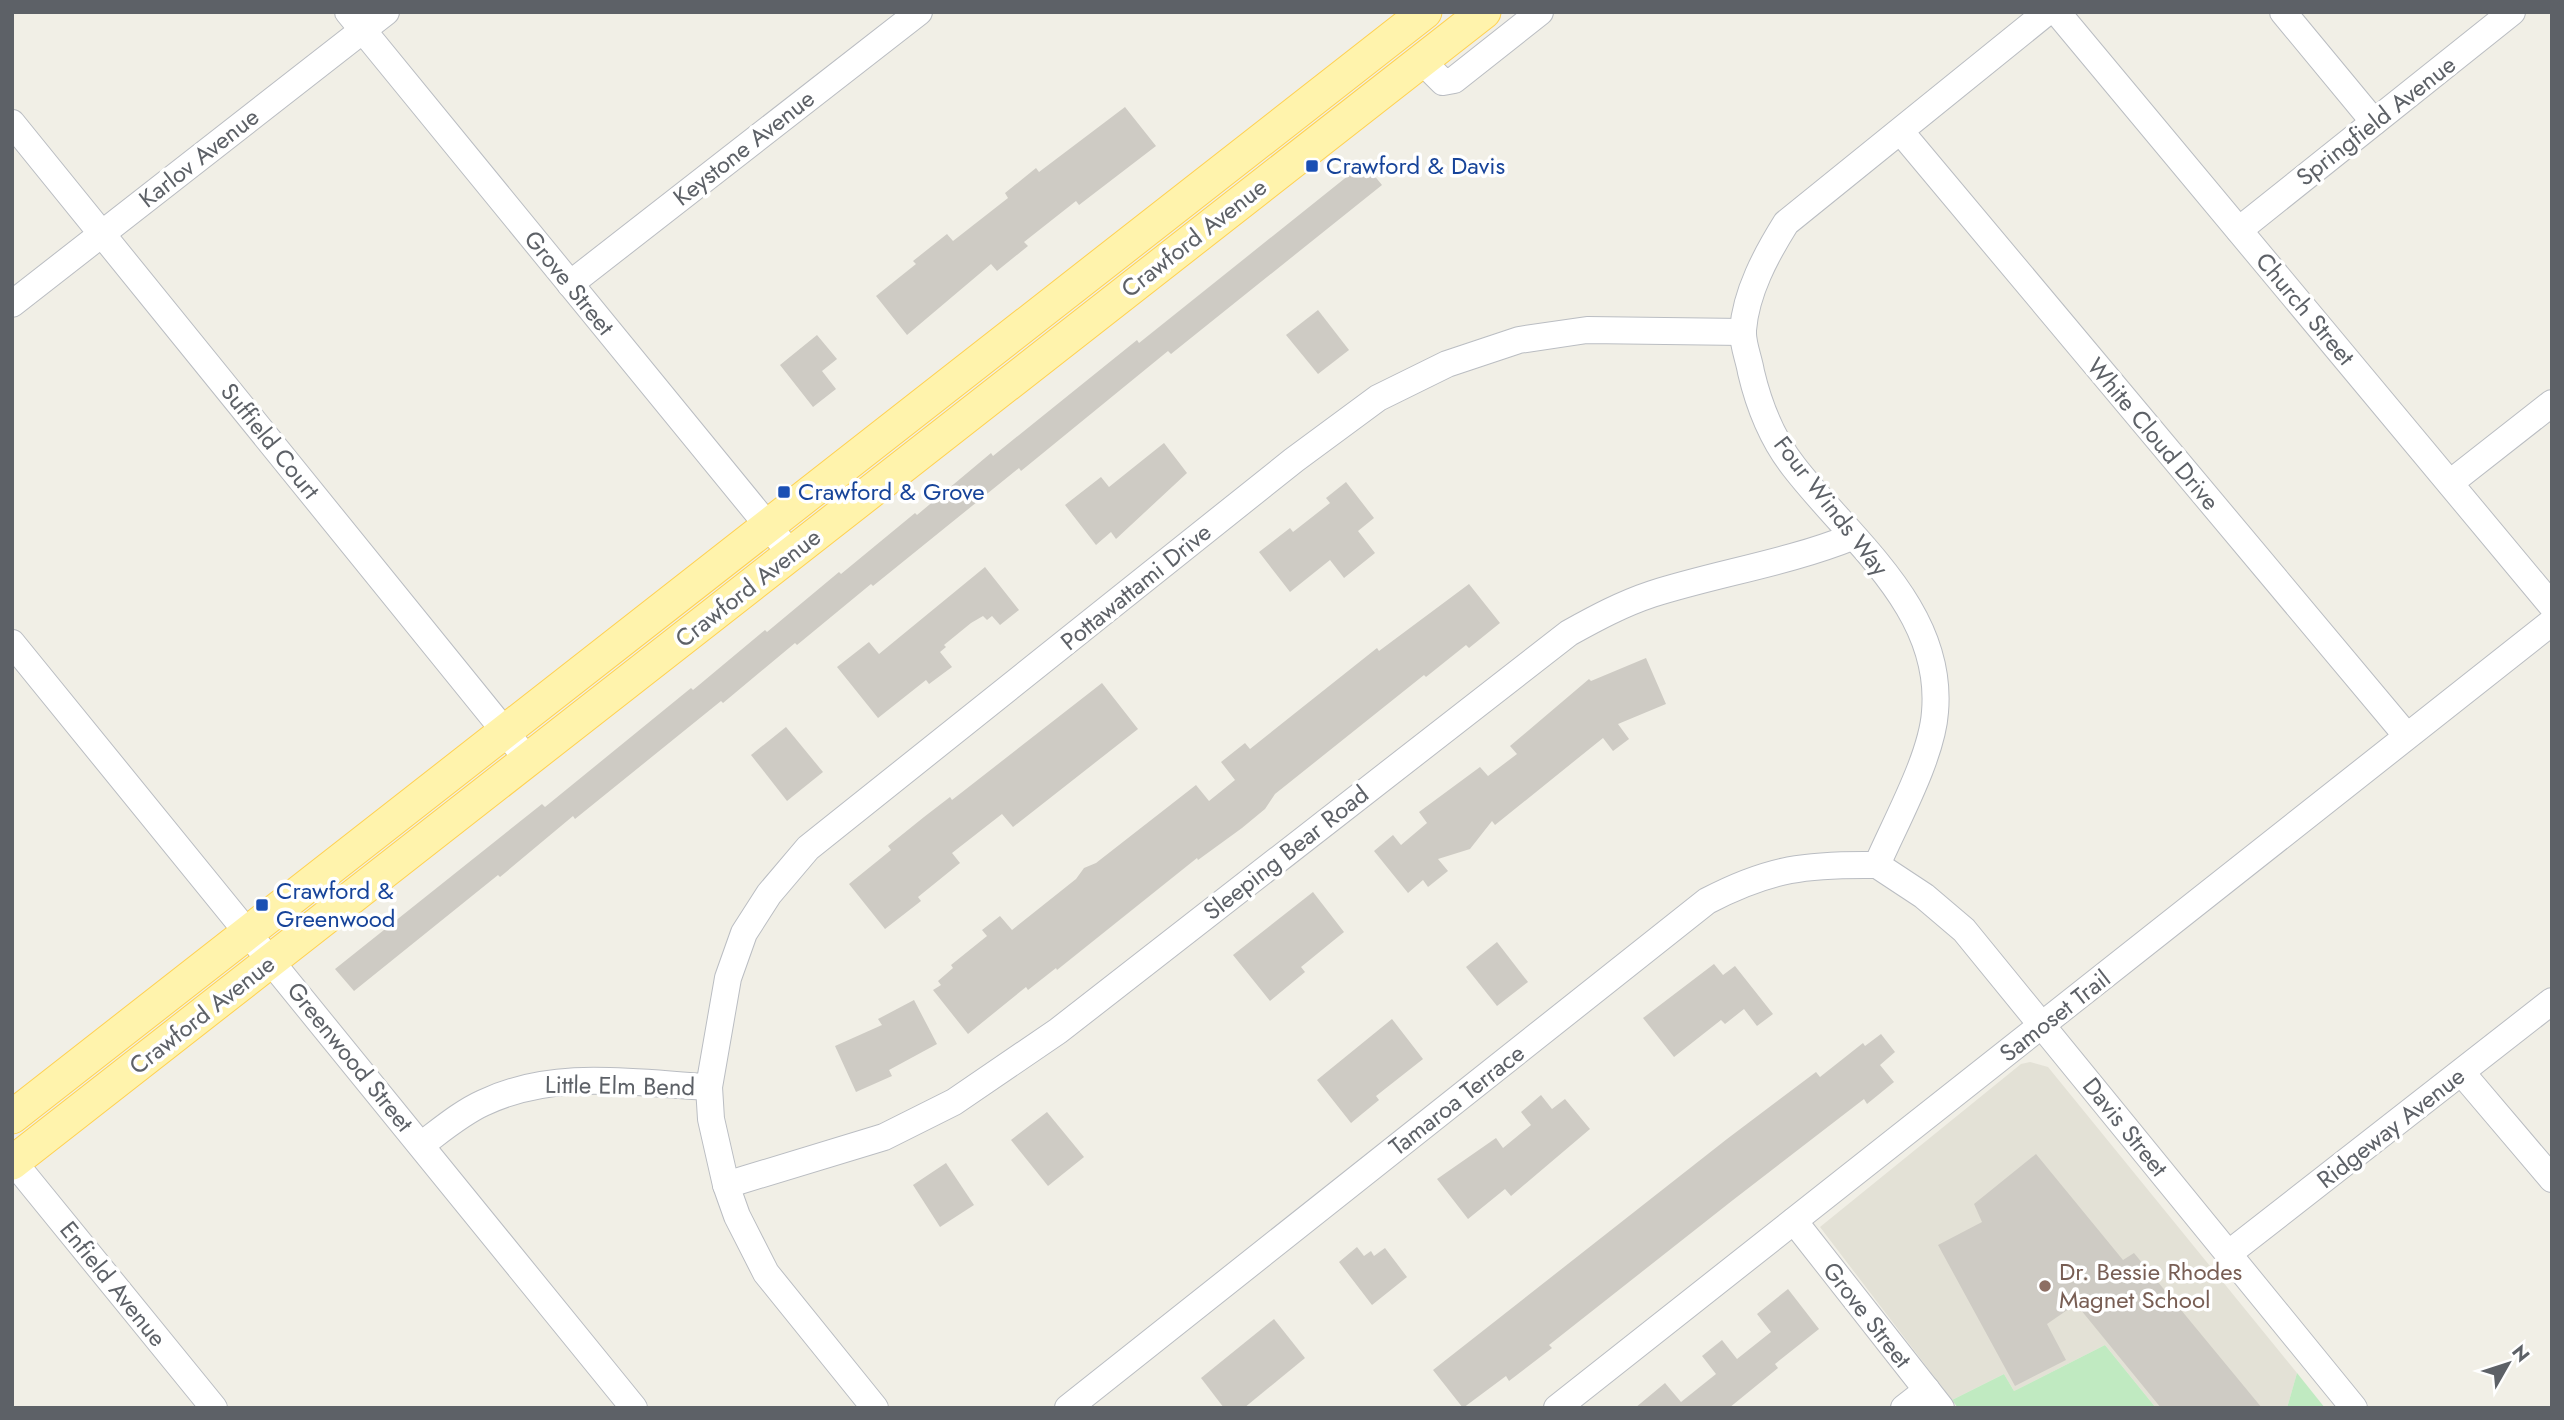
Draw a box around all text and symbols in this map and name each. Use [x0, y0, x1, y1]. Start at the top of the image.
street label: Springfield Avenue [2288, 47, 2463, 194]
street label: Keystone Avenue [666, 81, 822, 214]
street label: Karlov Avenue [131, 99, 266, 216]
place label: Crawford & Davis [1326, 148, 1505, 183]
marker: Crawford & Davis [1304, 158, 1320, 174]
street label: Crawford Avenue [1113, 170, 1274, 306]
street label: Grove Street [516, 223, 623, 343]
street label: Church Street [2248, 245, 2363, 373]
street label: White Cloud Drive [2079, 350, 2228, 518]
street label: Suffield Court [213, 375, 328, 507]
street label: Four Winds Way [1766, 428, 1897, 583]
place label: Crawford & Grove [798, 474, 985, 509]
marker: Crawford & Grove [776, 484, 792, 500]
street label: Pottawattami Drive [1053, 515, 1219, 658]
street label: Crawford Avenue [667, 520, 828, 656]
street label: Sleeping Bear Road [1196, 777, 1376, 928]
place label: Crawford & Greenwood [276, 873, 396, 936]
marker: Crawford & Greenwood [254, 897, 270, 913]
street label: Crawford Avenue [121, 947, 282, 1083]
street label: Samoset Trail [1992, 961, 2118, 1070]
street label: Greenwood Street [279, 974, 422, 1139]
street label: Tamaroa Terrace [1382, 1036, 1532, 1164]
street label: Ridgeway Avenue [2309, 1059, 2472, 1197]
street label: Little Elm Bend [545, 1067, 695, 1104]
street label: Davis Street [2074, 1070, 2176, 1184]
street label: Enfield Avenue [52, 1213, 175, 1354]
street label: Grove Street [1815, 1254, 1920, 1375]
place label: Dr. Bessie Rhodes Magnet School [2059, 1254, 2242, 1317]
marker: Dr. Bessie Rhodes Magnet School [2037, 1278, 2053, 1294]
north arrow [2473, 1329, 2543, 1399]
text: N [2506, 1339, 2536, 1368]

